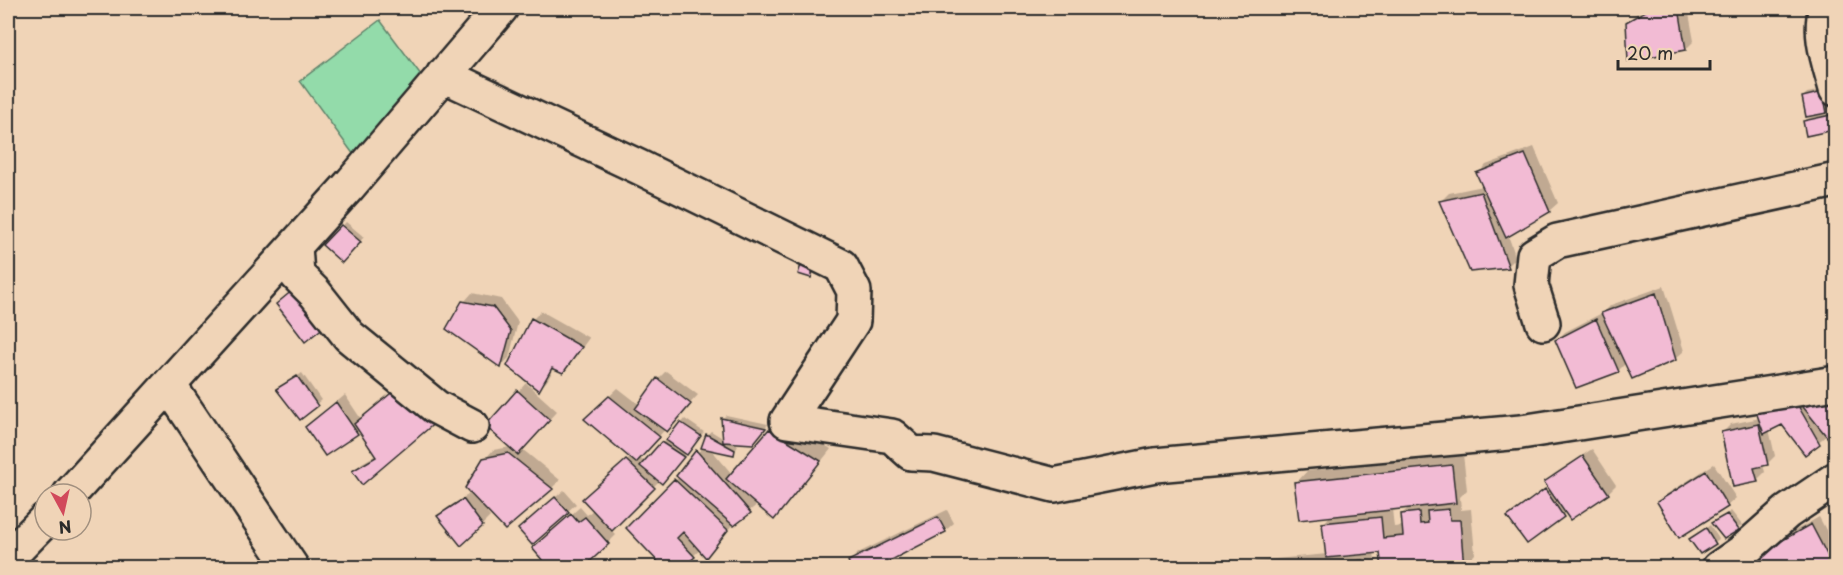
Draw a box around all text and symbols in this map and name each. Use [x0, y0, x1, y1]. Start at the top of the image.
scale bar [1618, 33, 1710, 71]
text: 20 m [1627, 39, 1673, 66]
north arrow [33, 482, 93, 542]
text: N [57, 515, 73, 541]

